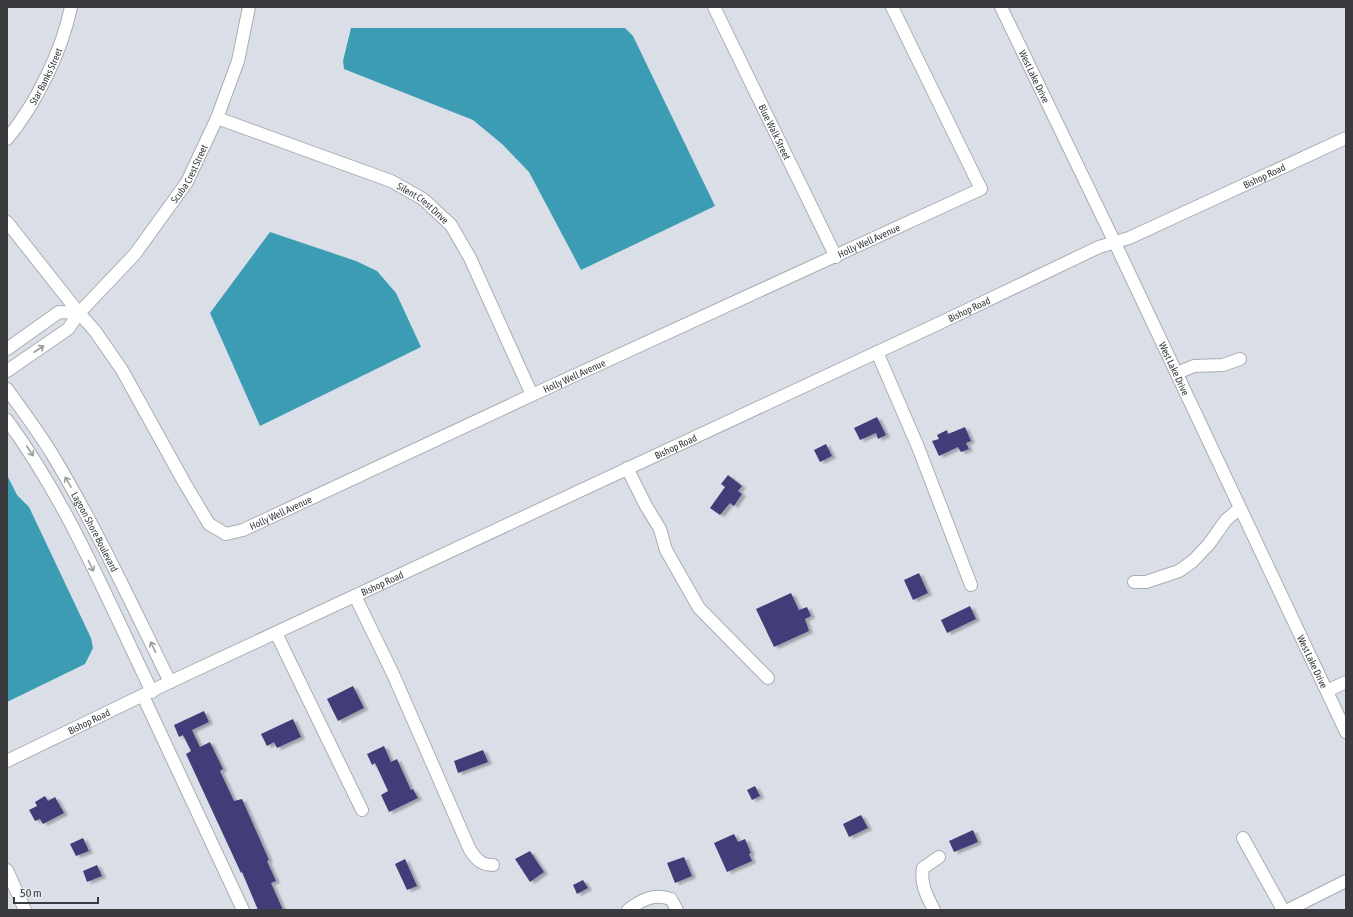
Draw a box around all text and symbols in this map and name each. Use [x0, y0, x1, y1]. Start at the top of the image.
street label: Star Banks Street [27, 46, 64, 107]
street label: West Lake Drive [1017, 48, 1052, 105]
street label: Blue Walk Street [757, 102, 793, 161]
street label: Scuba Crest Street [168, 142, 209, 205]
street label: Bishop Road [1241, 161, 1287, 190]
street label: Silent Crest Drive [395, 180, 451, 226]
street label: Holly Well Avenue [836, 221, 902, 260]
street label: Bishop Road [946, 294, 992, 324]
street label: West Lake Drive [1157, 340, 1192, 397]
one-way arrow [33, 345, 44, 353]
street label: Holly Well Avenue [541, 356, 607, 395]
street label: Bishop Road [653, 432, 699, 461]
one-way arrow [25, 446, 34, 457]
one-way arrow [63, 476, 71, 488]
street label: Lagoon Shore Boulevard [70, 490, 121, 574]
street label: Holly Well Avenue [248, 493, 314, 532]
one-way arrow [88, 559, 95, 571]
street label: Bishop Road [359, 568, 405, 598]
street label: West Lake Drive [1295, 633, 1330, 690]
one-way arrow [149, 641, 156, 653]
street label: Bishop Road [66, 706, 112, 736]
scale bar [14, 879, 98, 905]
text: 50 m [20, 886, 42, 900]

